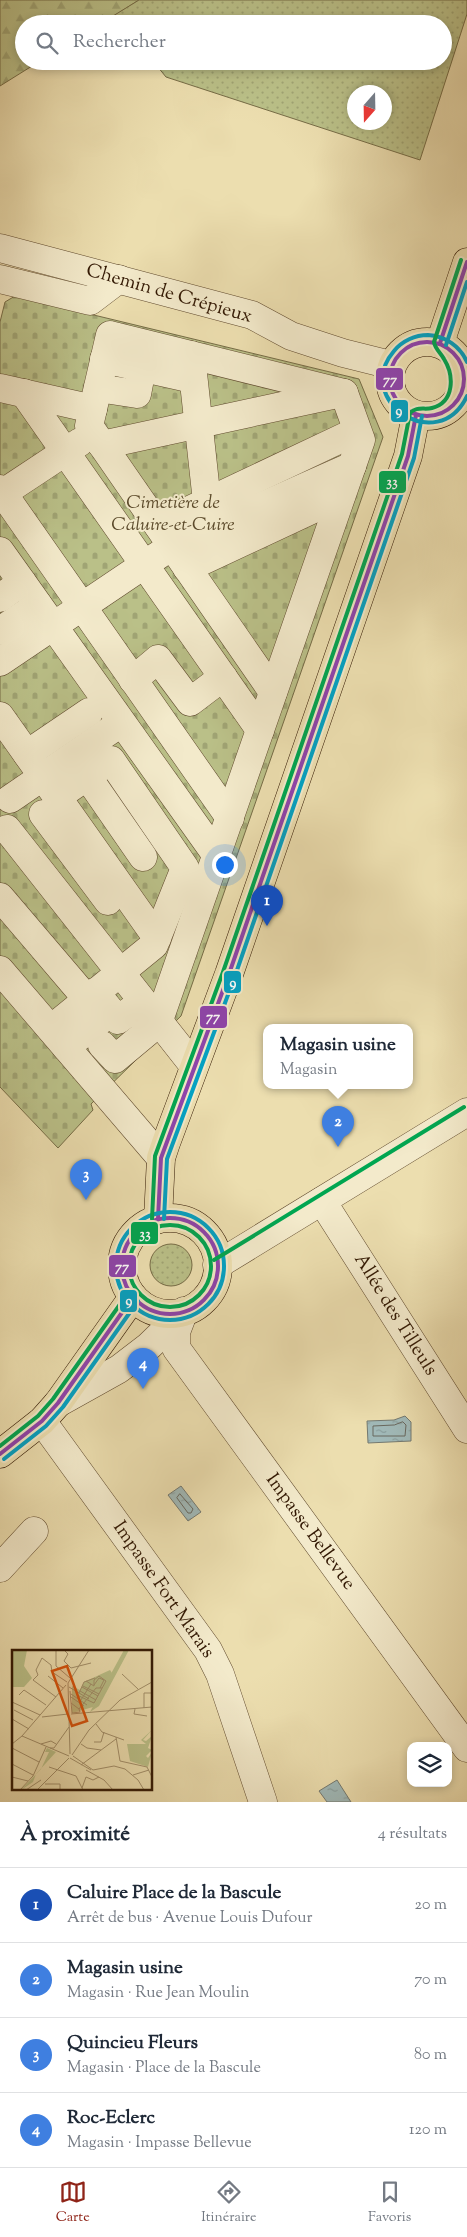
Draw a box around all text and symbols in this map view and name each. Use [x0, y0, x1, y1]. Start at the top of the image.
search box [15, 15, 452, 70]
icon: search [33, 29, 61, 57]
text: Rechercher [73, 29, 166, 56]
north arrow [347, 85, 392, 130]
street label: Chemin de Crépieux [83, 257, 255, 331]
line badge: 77 [375, 367, 404, 391]
text: 77 [383, 371, 398, 391]
line badge: 9 [390, 399, 409, 423]
text: 9 [396, 402, 403, 422]
line badge: 33 [378, 470, 407, 494]
text: 33 [386, 473, 398, 493]
park label: Cimetière de Caluire-et-Cuire [111, 490, 235, 539]
your location [212, 852, 238, 878]
pin: 1 [251, 885, 283, 926]
line badge: 9 [223, 970, 242, 994]
text: 9 [230, 974, 237, 994]
line badge: 77 [199, 1005, 228, 1029]
text: 77 [206, 1008, 221, 1028]
popup [263, 1024, 413, 1089]
text: Magasin usine [280, 1032, 396, 1059]
text: Magasin [280, 1059, 337, 1082]
pin: 2 [322, 1106, 354, 1147]
pin: 3 [70, 1159, 102, 1200]
line badge: 33 [130, 1221, 159, 1245]
text: 33 [139, 1225, 151, 1245]
street label: Allée des Tilleuls [347, 1249, 443, 1381]
line badge: 77 [108, 1254, 137, 1278]
text: 77 [115, 1258, 130, 1278]
line badge: 9 [119, 1289, 138, 1313]
text: 9 [126, 1292, 133, 1312]
pin: 4 [127, 1348, 159, 1389]
street label: Impasse Bellevue [258, 1468, 362, 1596]
street label: Impasse Fort Marais [106, 1516, 220, 1664]
inset map [12, 1650, 152, 1790]
map controls [407, 1742, 452, 1787]
button: layers [407, 1742, 452, 1787]
text: À proximité [20, 1820, 130, 1850]
text: 4 résultats [378, 1823, 447, 1846]
text: Caluire Place de la Bascule [67, 1880, 281, 1907]
text: 1 [33, 1894, 39, 1917]
text: 20 m [414, 1894, 447, 1917]
text: Arrêt de bus · Avenue Louis Dufour [67, 1907, 313, 1930]
text: Magasin usine [67, 1955, 183, 1982]
text: 2 [32, 1969, 40, 1992]
text: 70 m [414, 1969, 447, 1992]
text: Magasin · Rue Jean Moulin [67, 1982, 250, 2005]
text: Quincieu Fleurs [67, 2030, 198, 2057]
text: 3 [33, 2044, 39, 2067]
text: 80 m [414, 2044, 447, 2067]
text: Magasin · Place de la Bascule [67, 2057, 261, 2080]
text: Roc-Eclerc [67, 2105, 155, 2132]
text: 4 [32, 2119, 40, 2142]
text: 120 m [409, 2119, 447, 2142]
text: Magasin · Impasse Bellevue [67, 2132, 252, 2155]
tab: Carte [56, 2178, 90, 2228]
tab: Itinéraire [201, 2178, 257, 2228]
tab: Favoris [368, 2178, 411, 2228]

